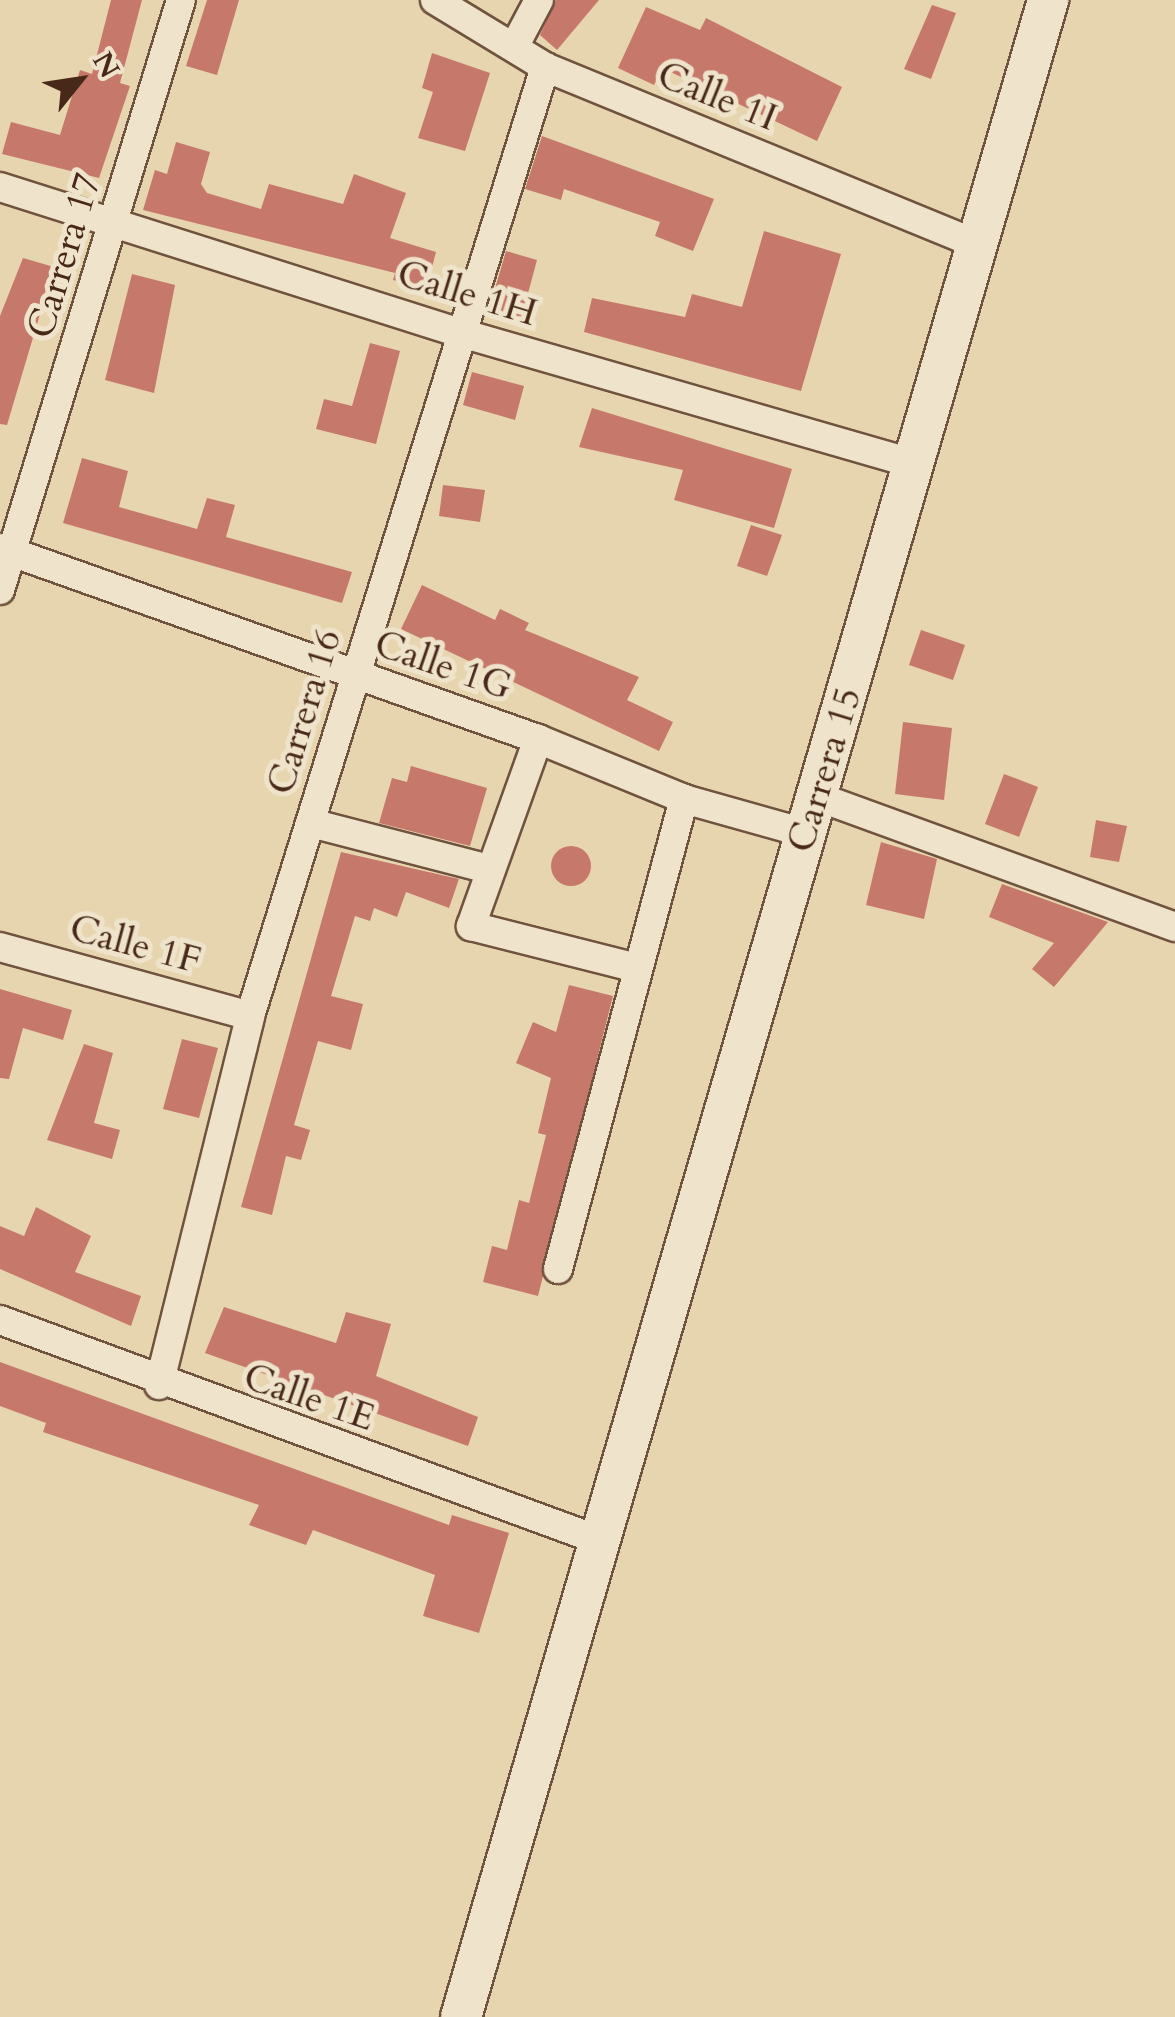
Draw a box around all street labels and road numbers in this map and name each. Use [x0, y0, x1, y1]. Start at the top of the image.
street label: Calle 1I [651, 53, 783, 141]
street label: Carrera 17 [18, 168, 112, 344]
street label: Calle 1H [392, 251, 542, 337]
street label: Calle 1G [369, 621, 517, 711]
street label: Carrera 16 [258, 624, 352, 800]
street label: Carrera 15 [778, 682, 872, 858]
street label: Calle 1F [65, 906, 205, 984]
street label: Calle 1E [238, 1354, 380, 1442]

